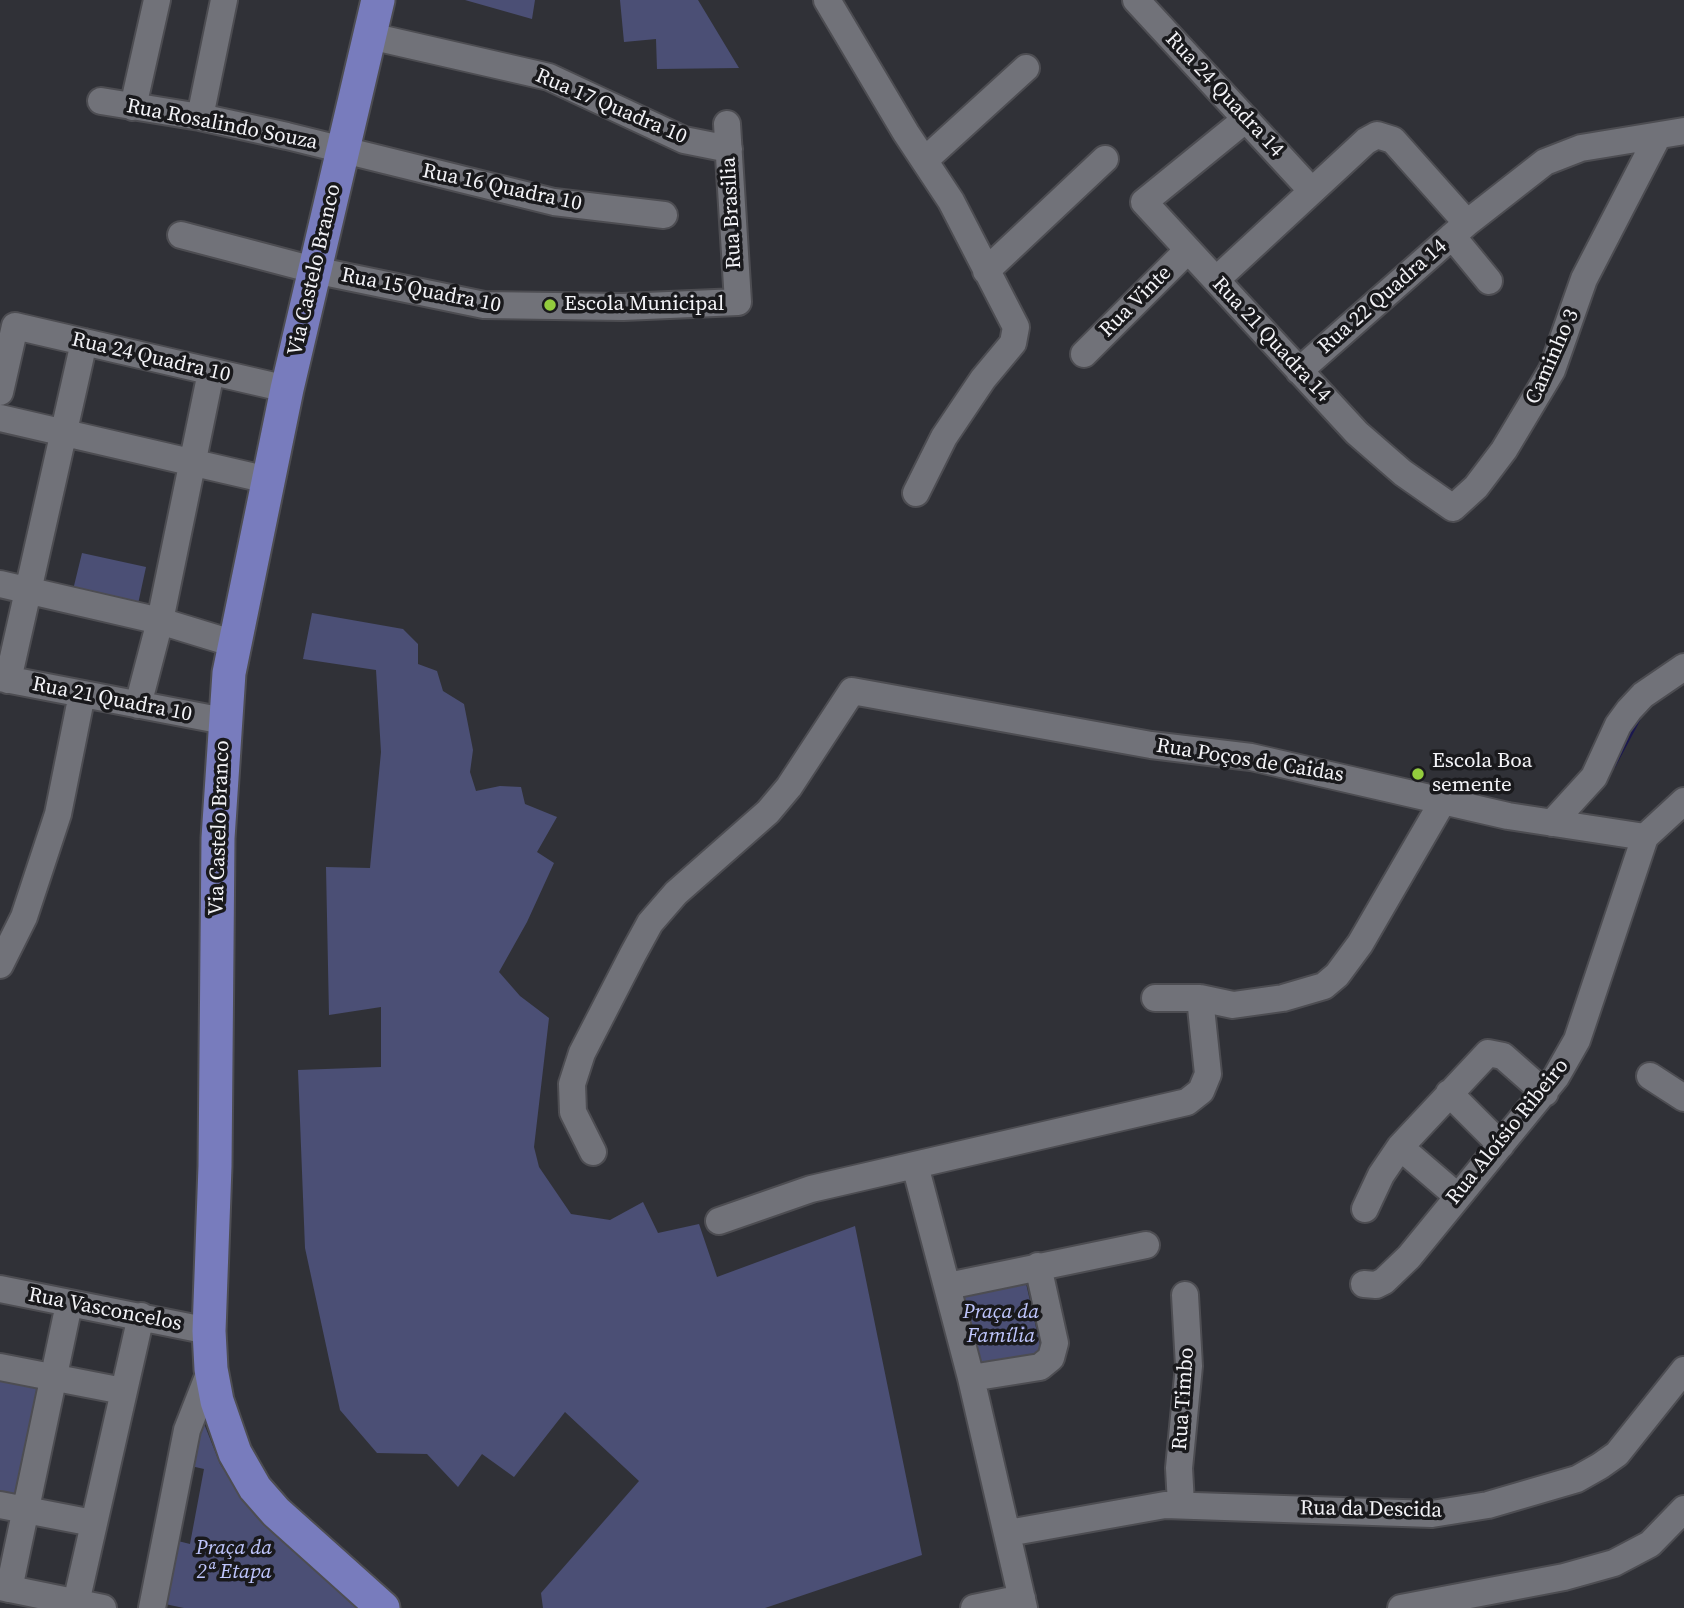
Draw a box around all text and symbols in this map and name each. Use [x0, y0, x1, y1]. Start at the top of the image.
street label: Rua 24 Quadra 14 [1160, 27, 1288, 163]
street label: Rua 17 Quadra 10 [531, 64, 691, 150]
street label: Rua Rosalindo Souza [124, 94, 320, 156]
street label: Rua Brasilia [716, 156, 748, 270]
street label: Rua 16 Quadra 10 [420, 159, 584, 217]
street label: Via Castelo Branco [283, 182, 347, 358]
street label: Rua 22 Quadra 14 [1314, 234, 1452, 360]
street label: Rua Vinte [1095, 261, 1177, 343]
street label: Rua 15 Quadra 10 [339, 263, 503, 319]
street label: Rua 21 Quadra 14 [1207, 272, 1335, 408]
place label: Escola Municipal [564, 292, 724, 318]
marker: Escola Municipal [542, 297, 558, 313]
street label: Caminho 3 [1521, 306, 1585, 408]
street label: Rua 24 Quadra 10 [69, 327, 233, 389]
street label: Rua 21 Quadra 10 [30, 672, 194, 728]
street label: Rua Poços de Caidas [1154, 734, 1346, 788]
street label: Via Castelo Branco [204, 740, 236, 916]
place label: Escola Boa semente [1432, 749, 1532, 799]
marker: Escola Boa semente [1410, 766, 1426, 782]
street label: Rua Aloísio Ribeiro [1441, 1054, 1575, 1210]
street label: Rua Vasconcelos [26, 1283, 184, 1337]
park label: Praça da Família [963, 1300, 1039, 1350]
street label: Rua Timbo [1168, 1347, 1200, 1451]
street label: Rua da Descida [1300, 1496, 1442, 1524]
park label: Praça da 2ª Etapa [196, 1536, 272, 1586]

